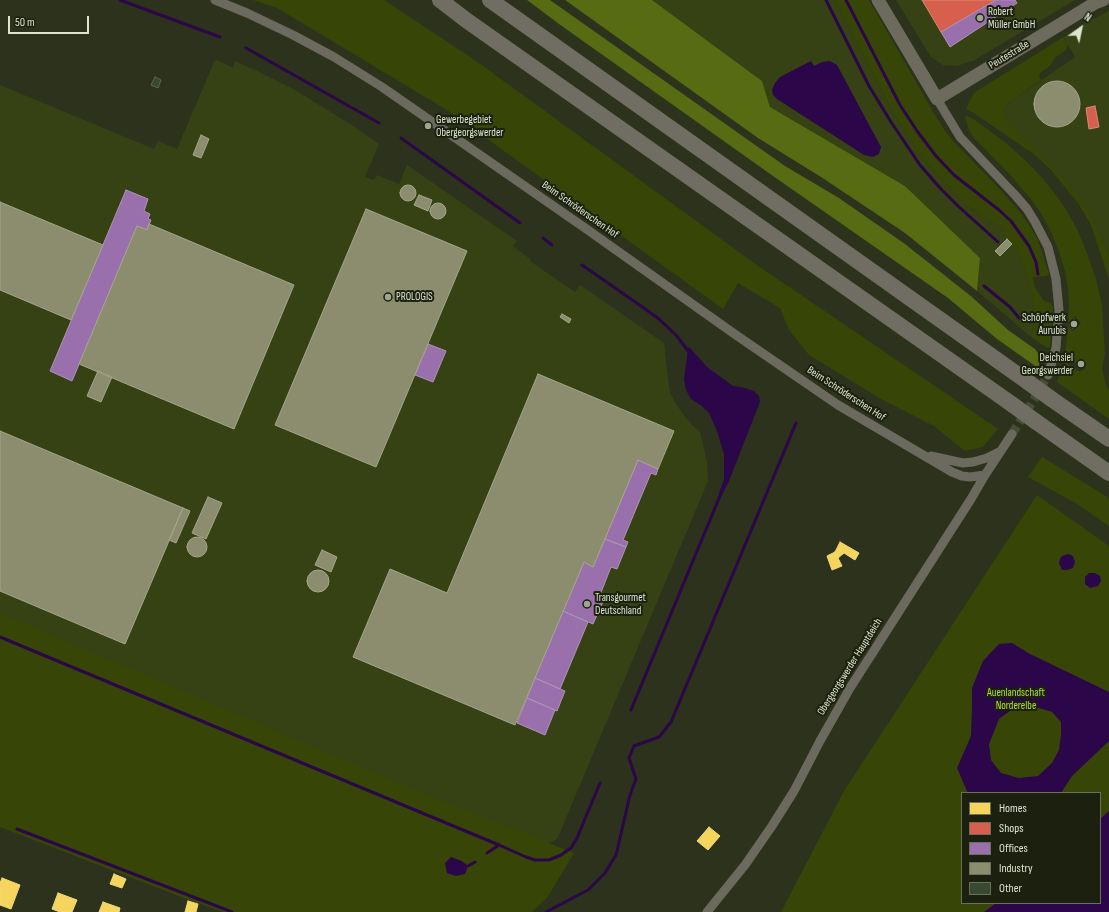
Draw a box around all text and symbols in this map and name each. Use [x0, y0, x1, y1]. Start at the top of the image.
place label: Robert Müller GmbH [988, 5, 1035, 31]
scale bar [10, 8, 91, 34]
north arrow [1061, 8, 1101, 48]
text: N [1082, 10, 1094, 25]
marker: Robert Müller GmbH [975, 13, 985, 23]
text: 50 m [15, 15, 35, 30]
street label: Peutestraße [986, 38, 1032, 72]
place label: Gewerbegebiet Obergeorgswerder [436, 113, 504, 139]
marker: Gewerbegebiet Obergeorgswerder [423, 121, 433, 131]
street label: Beim Schröderschen Hof [539, 179, 621, 241]
place label: PROLOGIS [396, 290, 433, 304]
marker: PROLOGIS [383, 292, 393, 302]
place label: Schöpfwerk Aurubis [1022, 311, 1066, 337]
marker: Schöpfwerk Aurubis [1069, 319, 1079, 329]
place label: Deichsiel Georgswerder [1022, 351, 1073, 377]
marker: Deichsiel Georgswerder [1076, 359, 1086, 369]
street label: Beim Schröderschen Hof [804, 364, 888, 424]
place label: Transgourmet Deutschland [595, 591, 646, 617]
marker: Transgourmet Deutschland [582, 599, 592, 609]
street label: Obergeorgswerder Hauptdeich [815, 616, 885, 718]
park label: Auenlandschaft Norderelbe [987, 686, 1045, 712]
legend [961, 792, 1101, 904]
text: Homes [999, 801, 1027, 816]
text: Shops [999, 821, 1024, 836]
text: Offices [999, 841, 1028, 856]
text: Industry [999, 861, 1033, 876]
text: Other [999, 881, 1022, 896]

